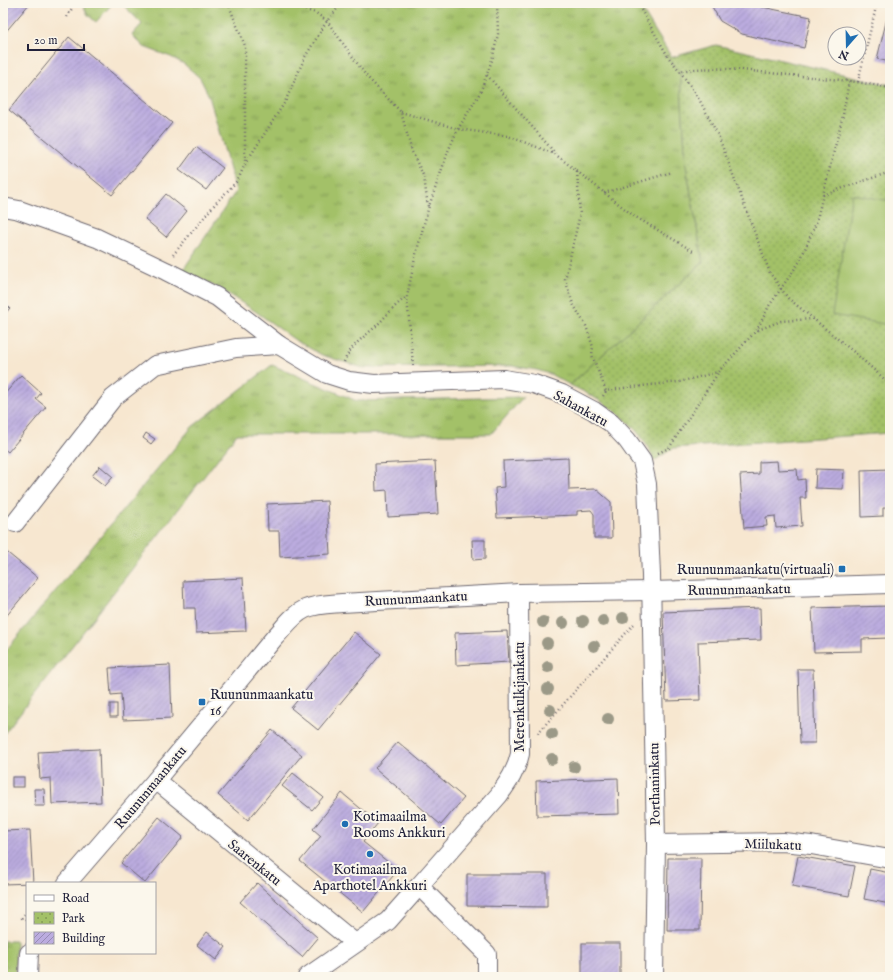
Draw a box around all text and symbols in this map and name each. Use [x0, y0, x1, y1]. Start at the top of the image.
scale bar [28, 26, 84, 52]
north arrow [827, 26, 867, 66]
text: 20 m [34, 33, 57, 48]
text: N [837, 46, 852, 63]
street label: Sahankatu [550, 387, 611, 431]
place label: Ruununmaankatu(virtuaali) [677, 561, 834, 579]
marker: Ruununmaankatu(virtuaali) [837, 564, 847, 574]
street label: Ruununmaankatu [687, 580, 791, 600]
street label: Ruununmaankatu [364, 587, 468, 611]
street label: Merenkulkijankatu [511, 642, 529, 752]
place label: Ruununmaankatu 16 [210, 686, 313, 720]
marker: Ruununmaankatu 16 [197, 697, 207, 707]
street label: Ruununmaankatu [111, 742, 191, 833]
street label: Porthaninkatu [645, 742, 665, 826]
place label: Kotimaailma Rooms Ankkuri [353, 808, 446, 842]
marker: Kotimaailma Rooms Ankkuri [340, 819, 350, 829]
street label: Miilukatu [744, 835, 802, 855]
street label: Saarenkatu [224, 836, 285, 890]
marker: Kotimaailma Aparthotel Ankkuri [365, 849, 375, 859]
place label: Kotimaailma Aparthotel Ankkuri [312, 861, 427, 895]
legend [26, 882, 156, 954]
text: Road [62, 891, 90, 906]
text: Park [62, 911, 85, 926]
text: Building [62, 931, 106, 946]

